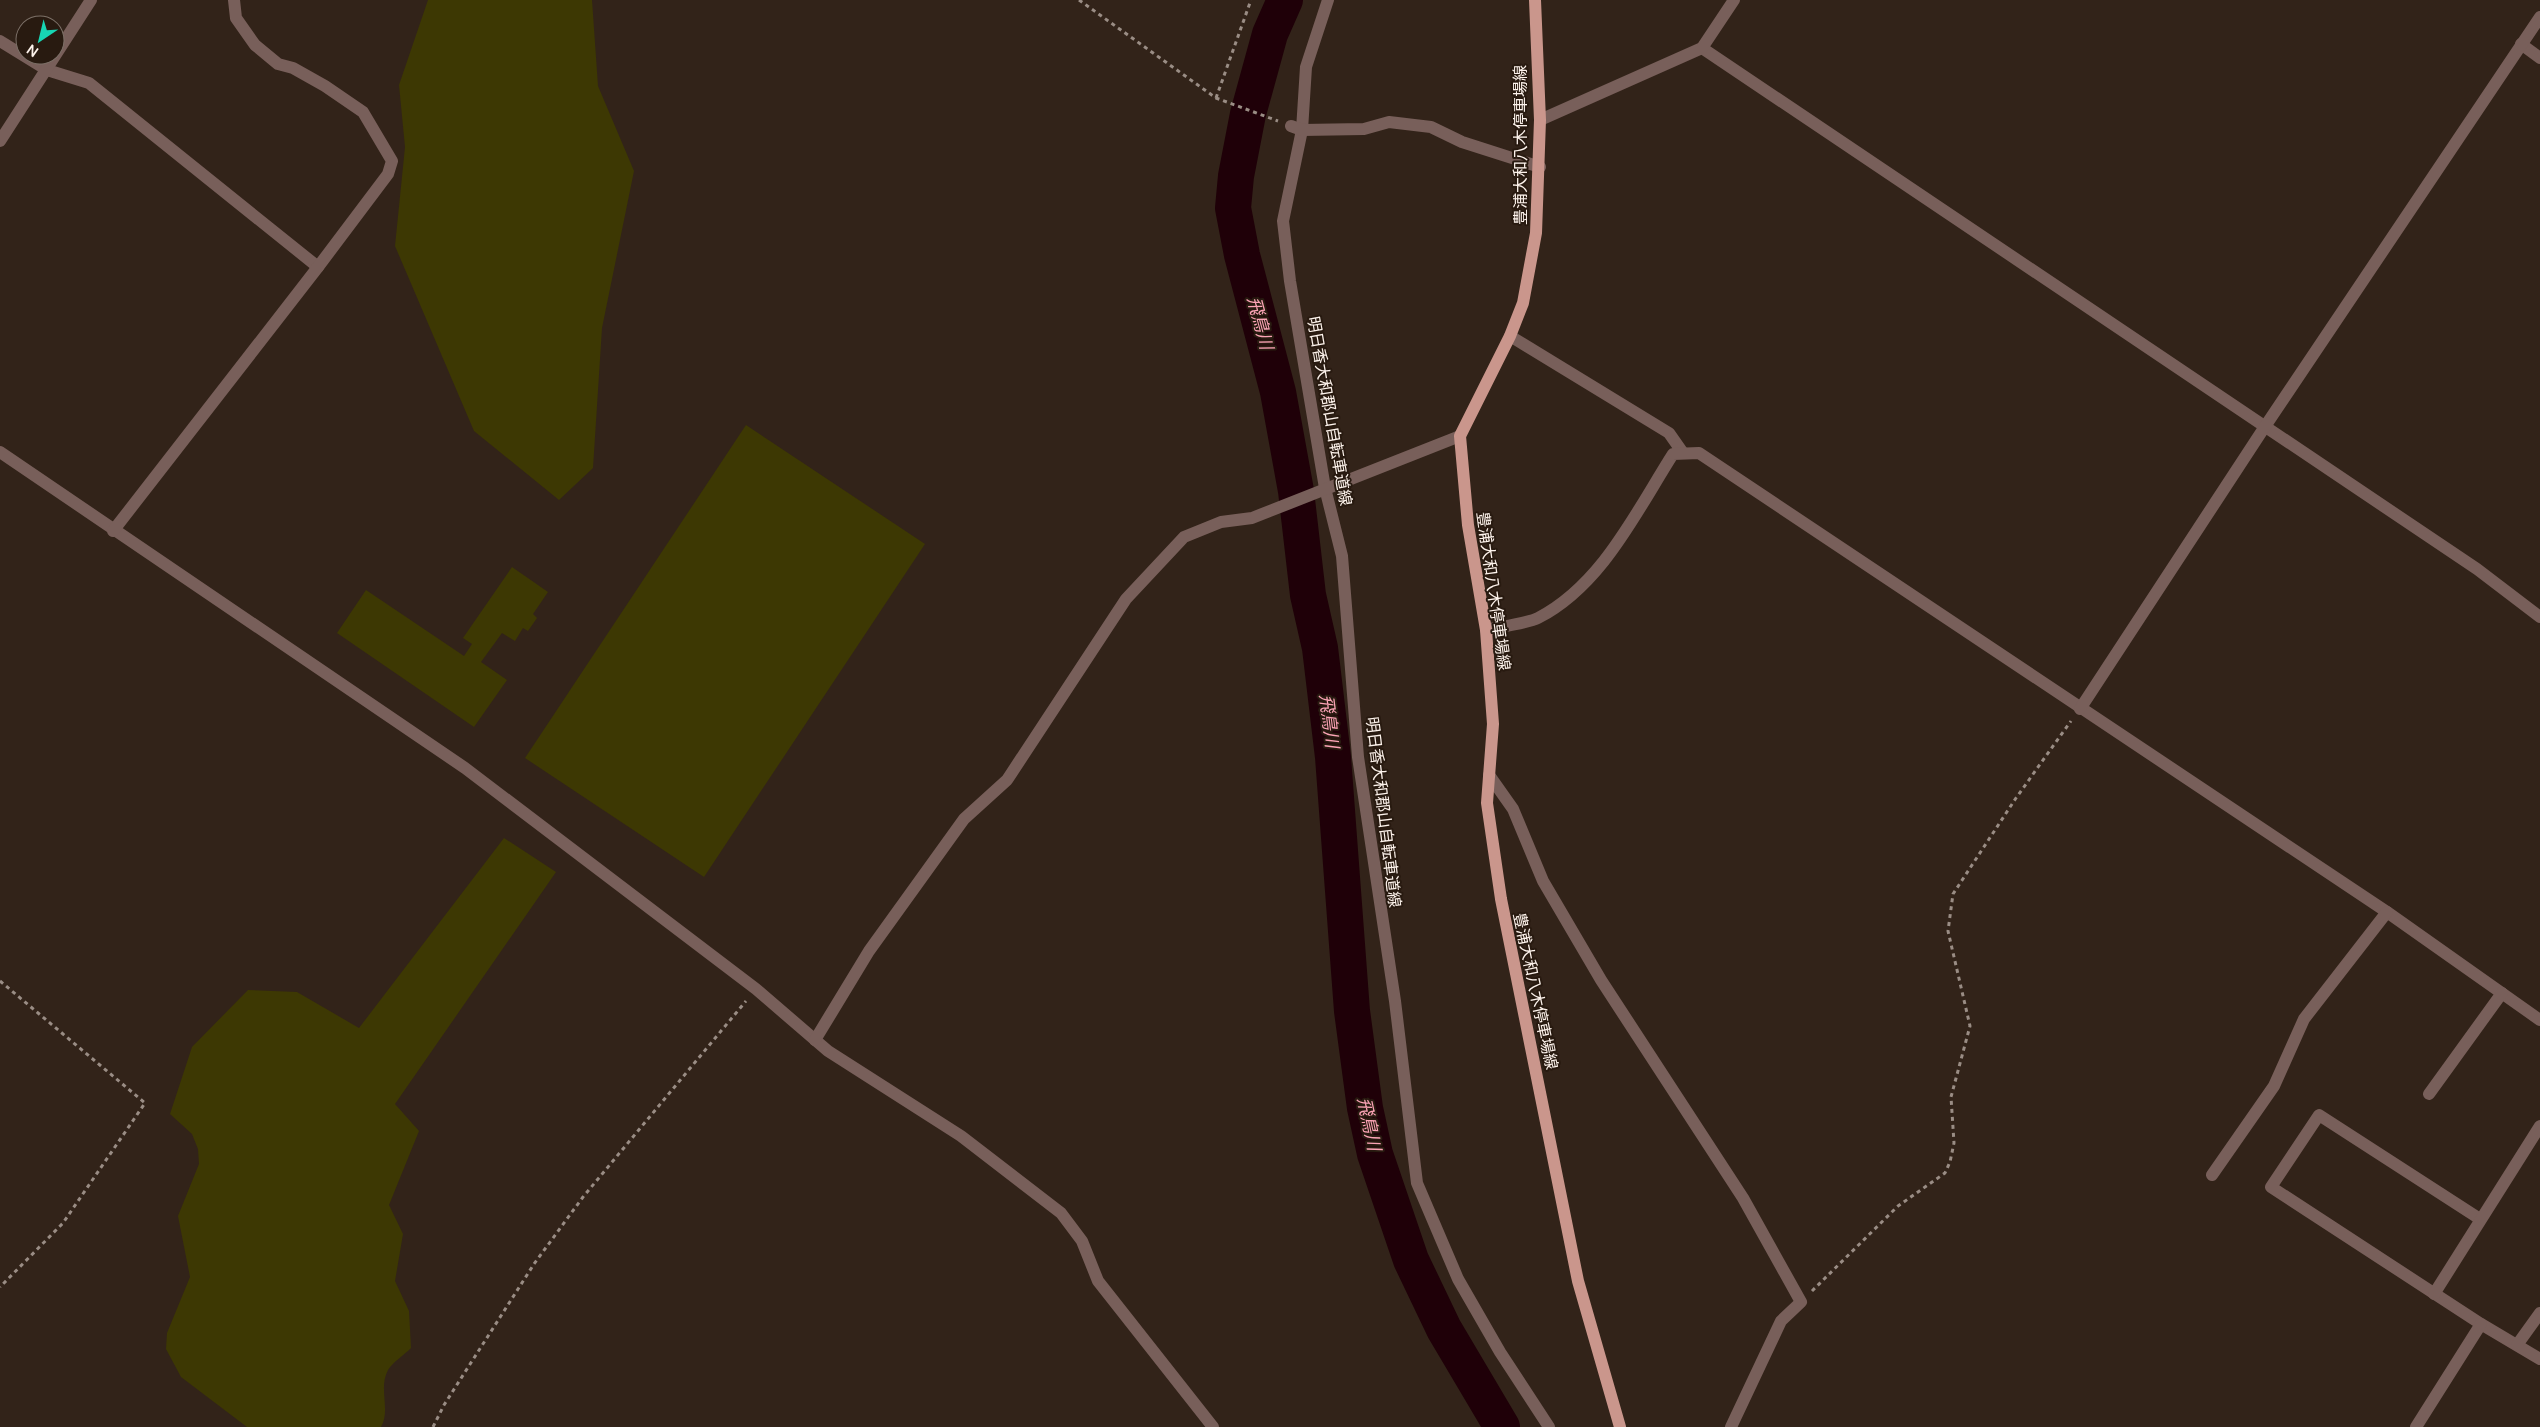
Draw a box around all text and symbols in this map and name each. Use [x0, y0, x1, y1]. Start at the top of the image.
north arrow [15, 15, 65, 65]
text: N [23, 40, 42, 62]
street label: 豊浦大和八木停車場線 [1509, 65, 1531, 225]
water label: 飛鳥川 [1242, 294, 1280, 354]
street label: 明日香大和郡山自転車道線 [1302, 315, 1358, 507]
street label: 豊浦大和八木停車場線 [1472, 510, 1516, 672]
water label: 飛鳥川 [1315, 693, 1345, 751]
street label: 明日香大和郡山自転車道線 [1361, 715, 1407, 909]
street label: 豊浦大和八木停車場線 [1509, 910, 1563, 1072]
water label: 飛鳥川 [1353, 1095, 1388, 1155]

